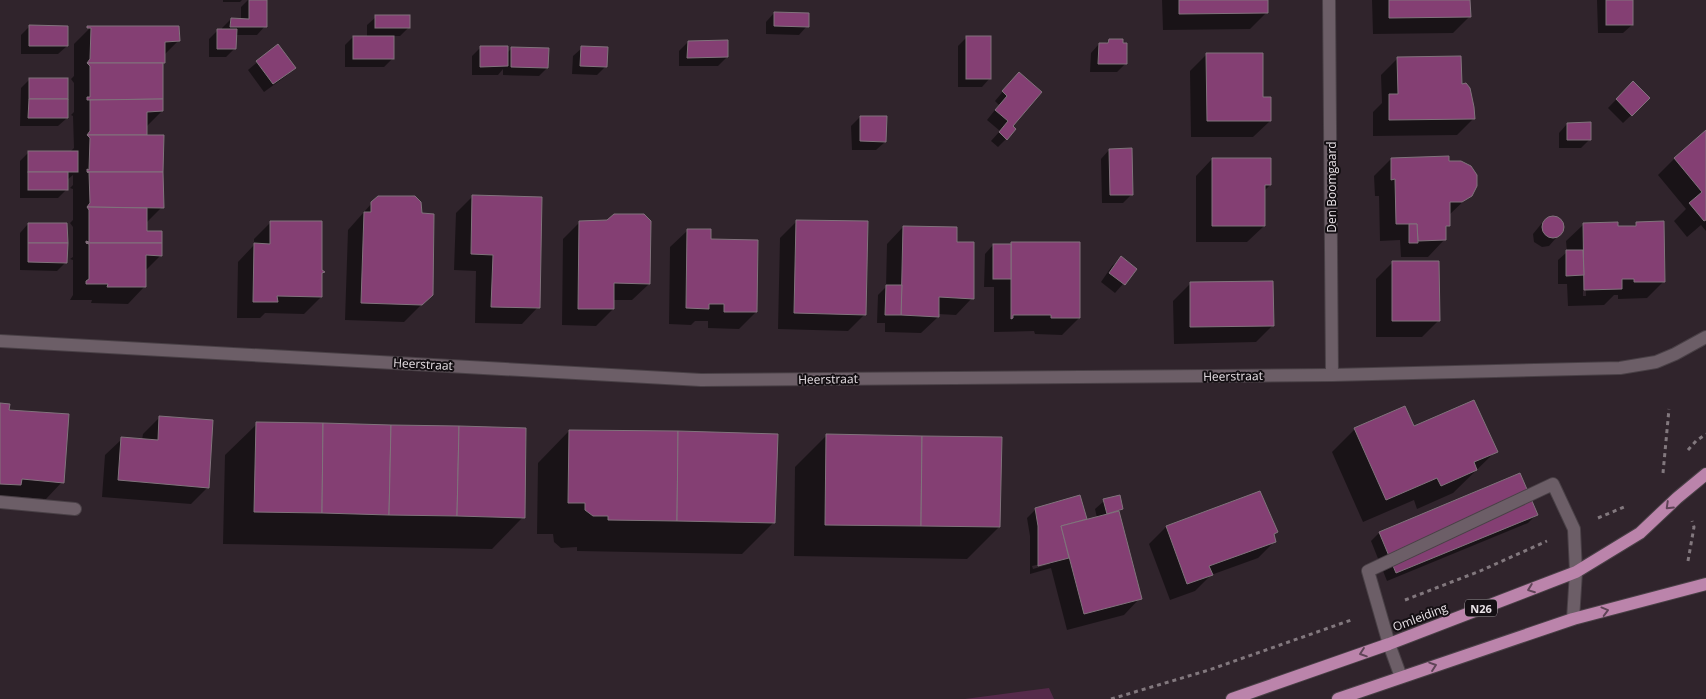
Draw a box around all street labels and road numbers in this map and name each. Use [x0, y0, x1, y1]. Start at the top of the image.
street label: Den Boomgaard [1323, 141, 1340, 233]
street label: Heerstraat [393, 354, 453, 374]
street label: Heerstraat [1203, 367, 1263, 385]
street label: Heerstraat [798, 370, 858, 388]
street label: Omleiding [1390, 599, 1450, 635]
road number: N26 [1465, 600, 1497, 616]

